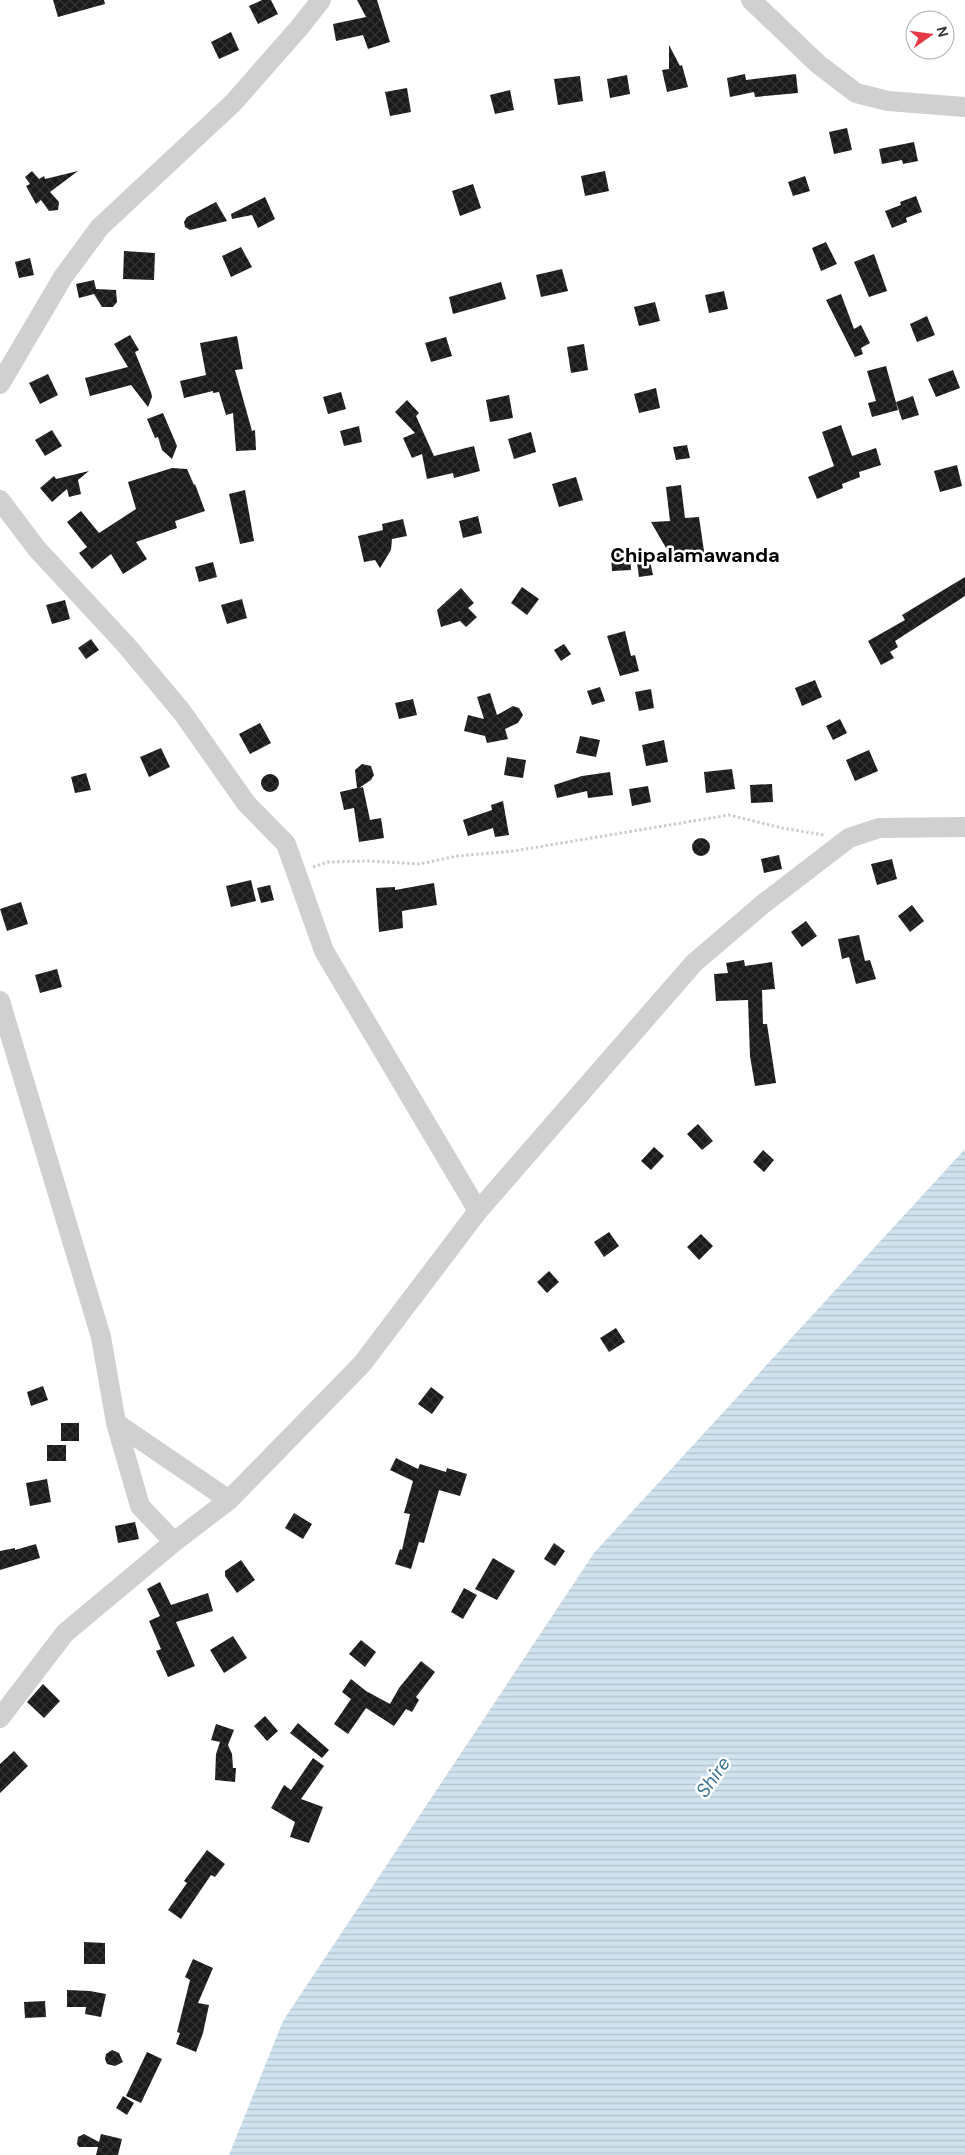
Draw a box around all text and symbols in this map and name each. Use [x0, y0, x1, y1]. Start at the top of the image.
north arrow [905, 10, 955, 60]
text: N [933, 25, 953, 39]
district label: Chipalamawanda [610, 542, 780, 568]
water label: Shire [690, 1752, 736, 1802]

